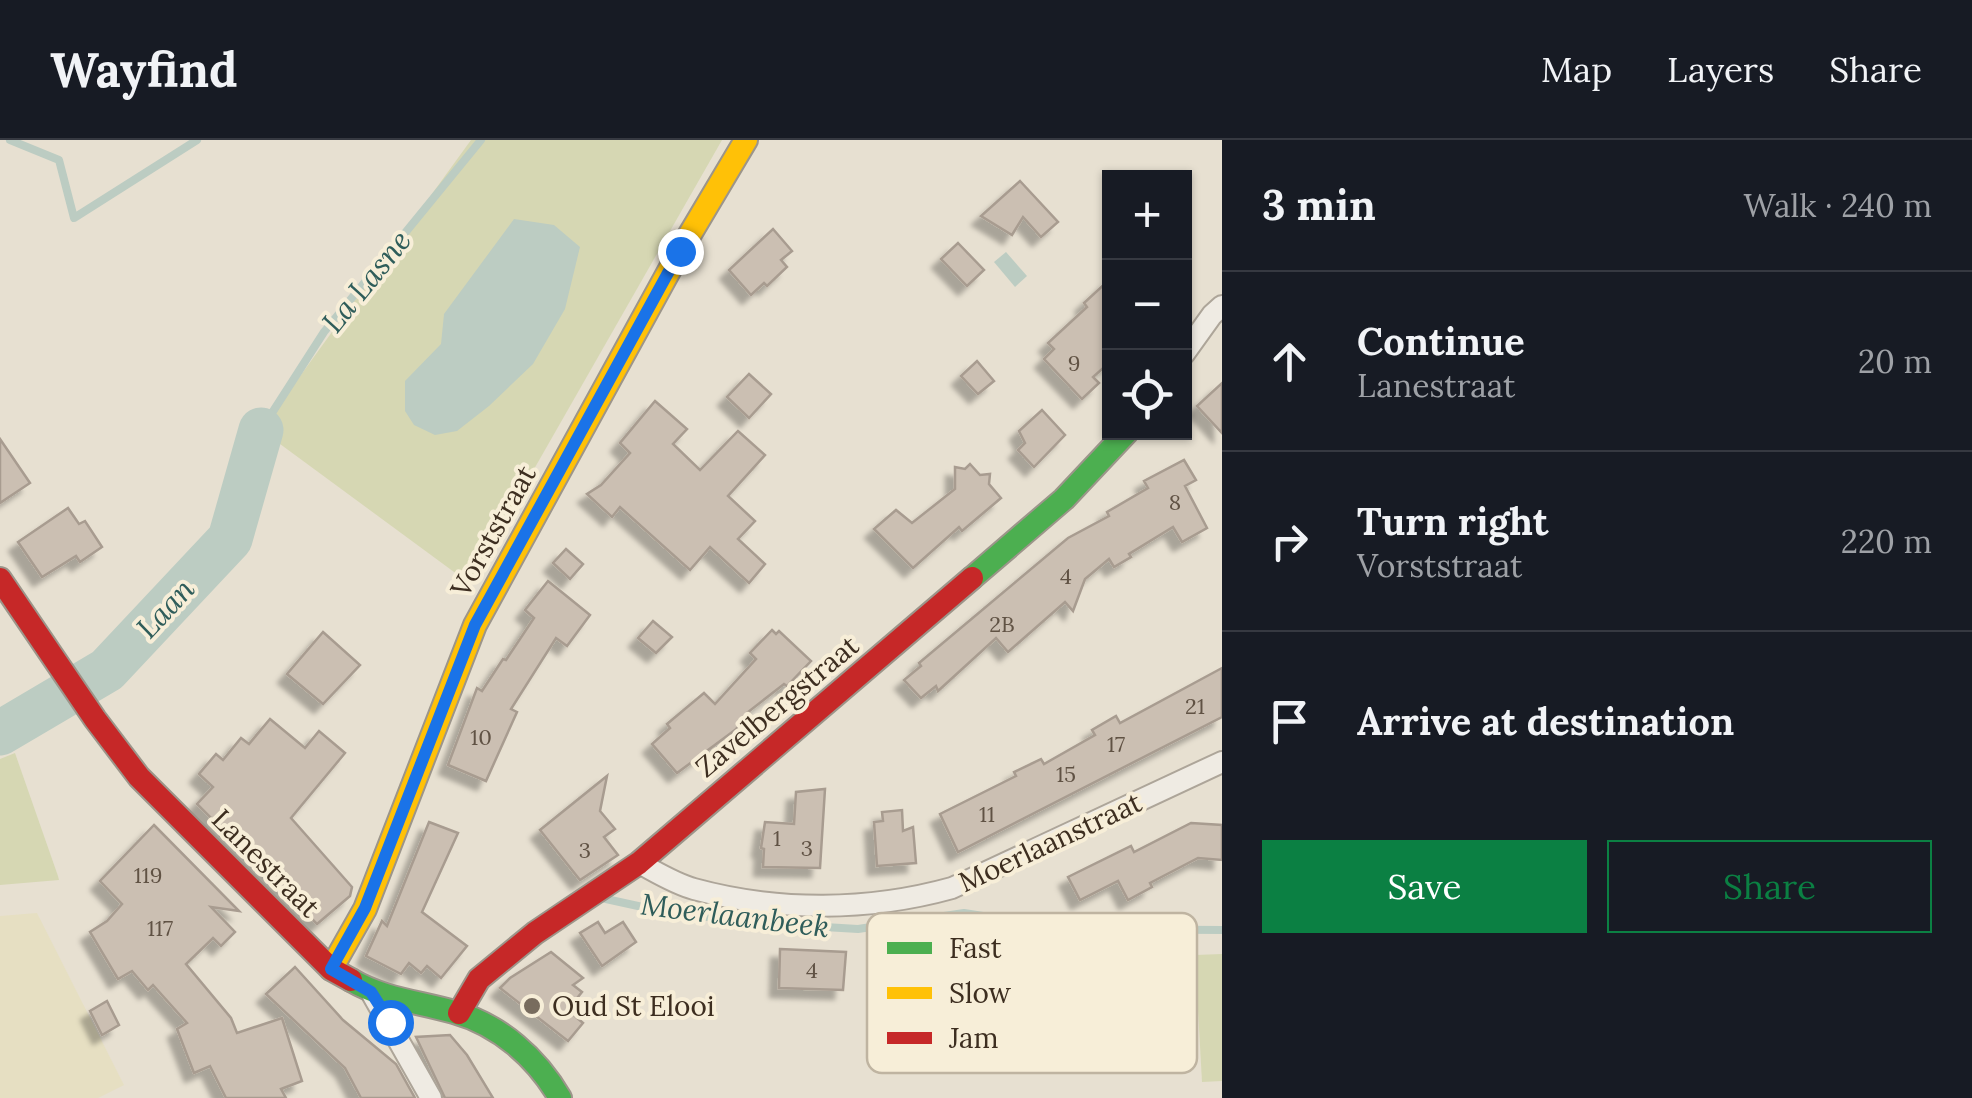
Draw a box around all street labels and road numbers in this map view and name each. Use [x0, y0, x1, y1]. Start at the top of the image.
street label: Vorststraat [442, 459, 544, 604]
street label: Zavelbergstraat [688, 627, 866, 785]
street label: Moerlaanstraat [953, 784, 1147, 900]
street label: Lanestraat [204, 801, 328, 925]

